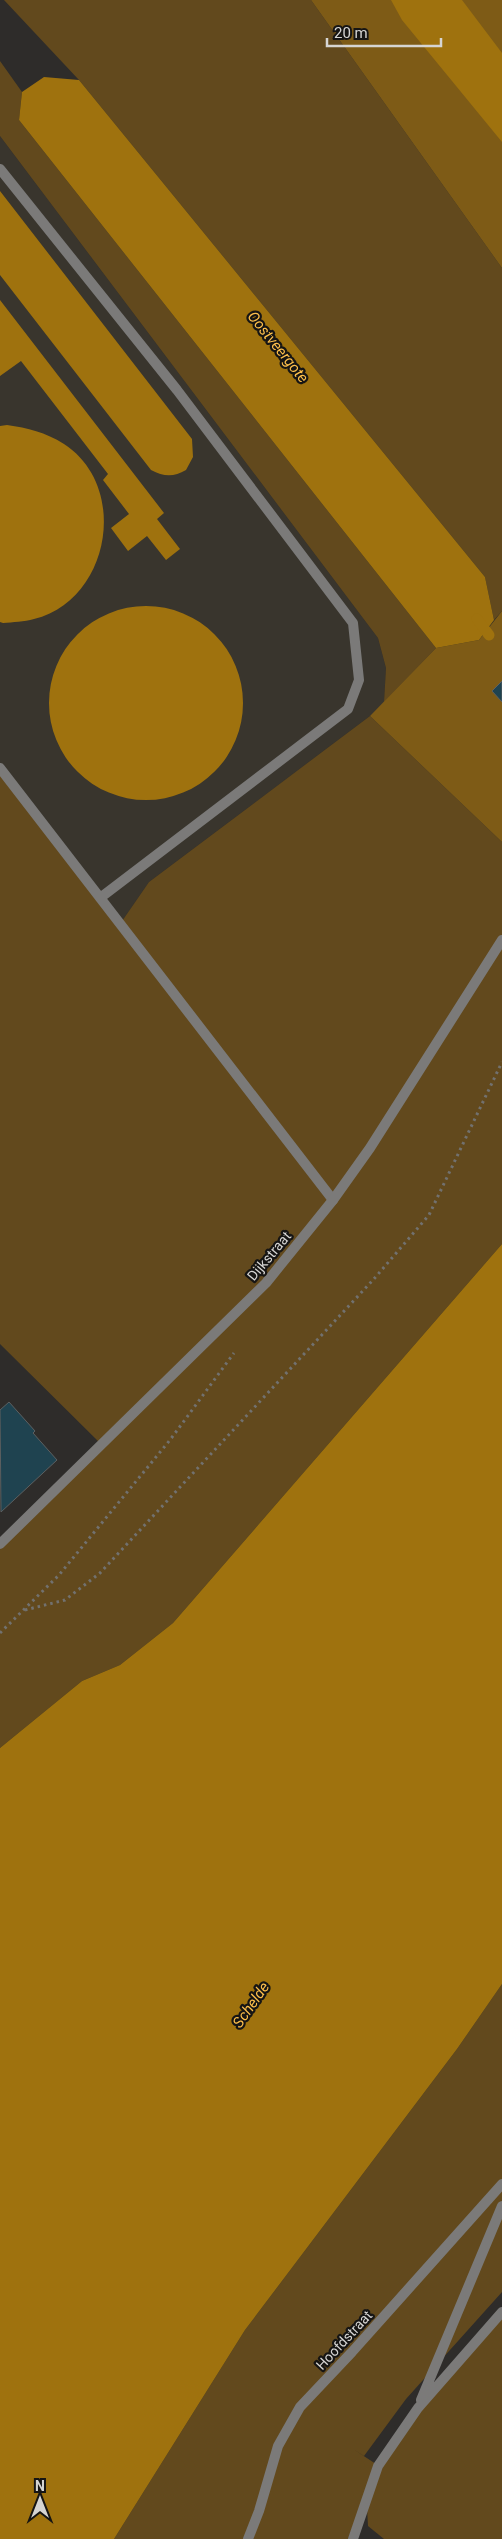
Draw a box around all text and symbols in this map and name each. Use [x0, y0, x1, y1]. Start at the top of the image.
scale bar [327, 15, 441, 47]
text: 20 m [334, 24, 368, 42]
water label: Oostveergote [244, 308, 312, 387]
street label: Dijkstraat [244, 1228, 294, 1284]
water label: Schelde [229, 1979, 273, 2031]
street label: Hoofdstraat [313, 2307, 376, 2373]
north arrow [15, 2474, 65, 2524]
text: N [35, 2478, 45, 2494]

